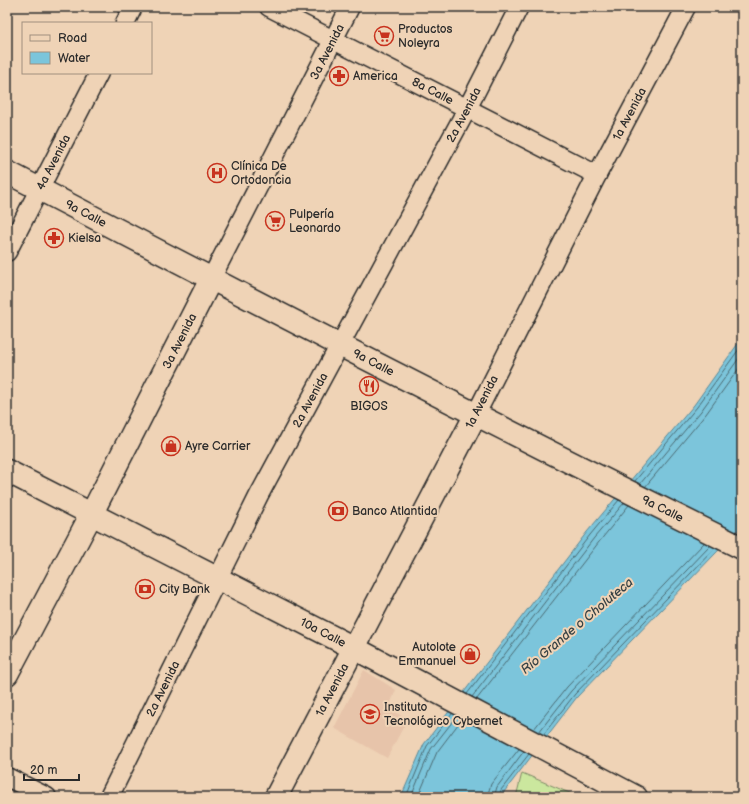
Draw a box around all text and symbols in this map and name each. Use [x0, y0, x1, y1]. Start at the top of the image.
street label: 3a Avenida [307, 21, 348, 82]
legend [22, 22, 152, 74]
place label: Productos Noleyra [398, 22, 453, 51]
supermarket icon: Productos Noleyra [373, 25, 395, 47]
text: Road [58, 31, 87, 46]
text: Water [58, 51, 90, 66]
pharmacy icon: America [328, 65, 350, 87]
place label: America [353, 69, 398, 84]
street label: 8a Calle [409, 74, 456, 108]
street label: 2a Avenida [443, 85, 484, 145]
street label: 1a Avenida [609, 85, 650, 143]
street label: 4a Avenida [33, 132, 74, 192]
place label: Clínica De Ortodoncia [231, 159, 291, 188]
hospital icon: Clínica De Ortodoncia [206, 162, 228, 184]
street label: 9a Calle [63, 196, 109, 230]
place label: Pulpería Leonardo [289, 207, 341, 236]
supermarket icon: Pulpería Leonardo [264, 210, 286, 232]
pharmacy icon: Kielsa [43, 227, 65, 249]
place label: Kielsa [68, 231, 101, 246]
street label: 3a Avenida [159, 310, 200, 371]
street label: 9a Calle [350, 345, 397, 379]
street label: 2a Avenida [289, 370, 331, 430]
street label: 1a Avenida [462, 373, 502, 431]
restaurant icon: BIGOS [358, 375, 380, 397]
place label: BIGOS [350, 399, 388, 414]
shop icon: Ayre Carrier [160, 435, 182, 457]
place label: Ayre Carrier [185, 439, 251, 454]
street label: 9a Calle [639, 492, 686, 525]
bank icon: Banco Atlantida [327, 500, 349, 522]
place label: Banco Atlantida [352, 504, 438, 519]
water label: Río Grande o Choluteca [518, 574, 636, 678]
bank icon: City Bank [134, 578, 156, 600]
place label: City Bank [159, 582, 210, 597]
street label: 10a Calle [298, 614, 349, 650]
place label: Autolote Emmanuel [398, 640, 456, 669]
shop icon: Autolote Emmanuel [459, 643, 481, 665]
street label: 2a Avenida [143, 658, 183, 719]
street label: 1a Avenida [312, 660, 352, 719]
place label: Instituto Tecnológico Cybernet [384, 700, 503, 729]
school or university icon: Instituto Tecnológico Cybernet [359, 703, 381, 725]
scale bar [24, 756, 79, 782]
text: 20 m [30, 763, 57, 778]

